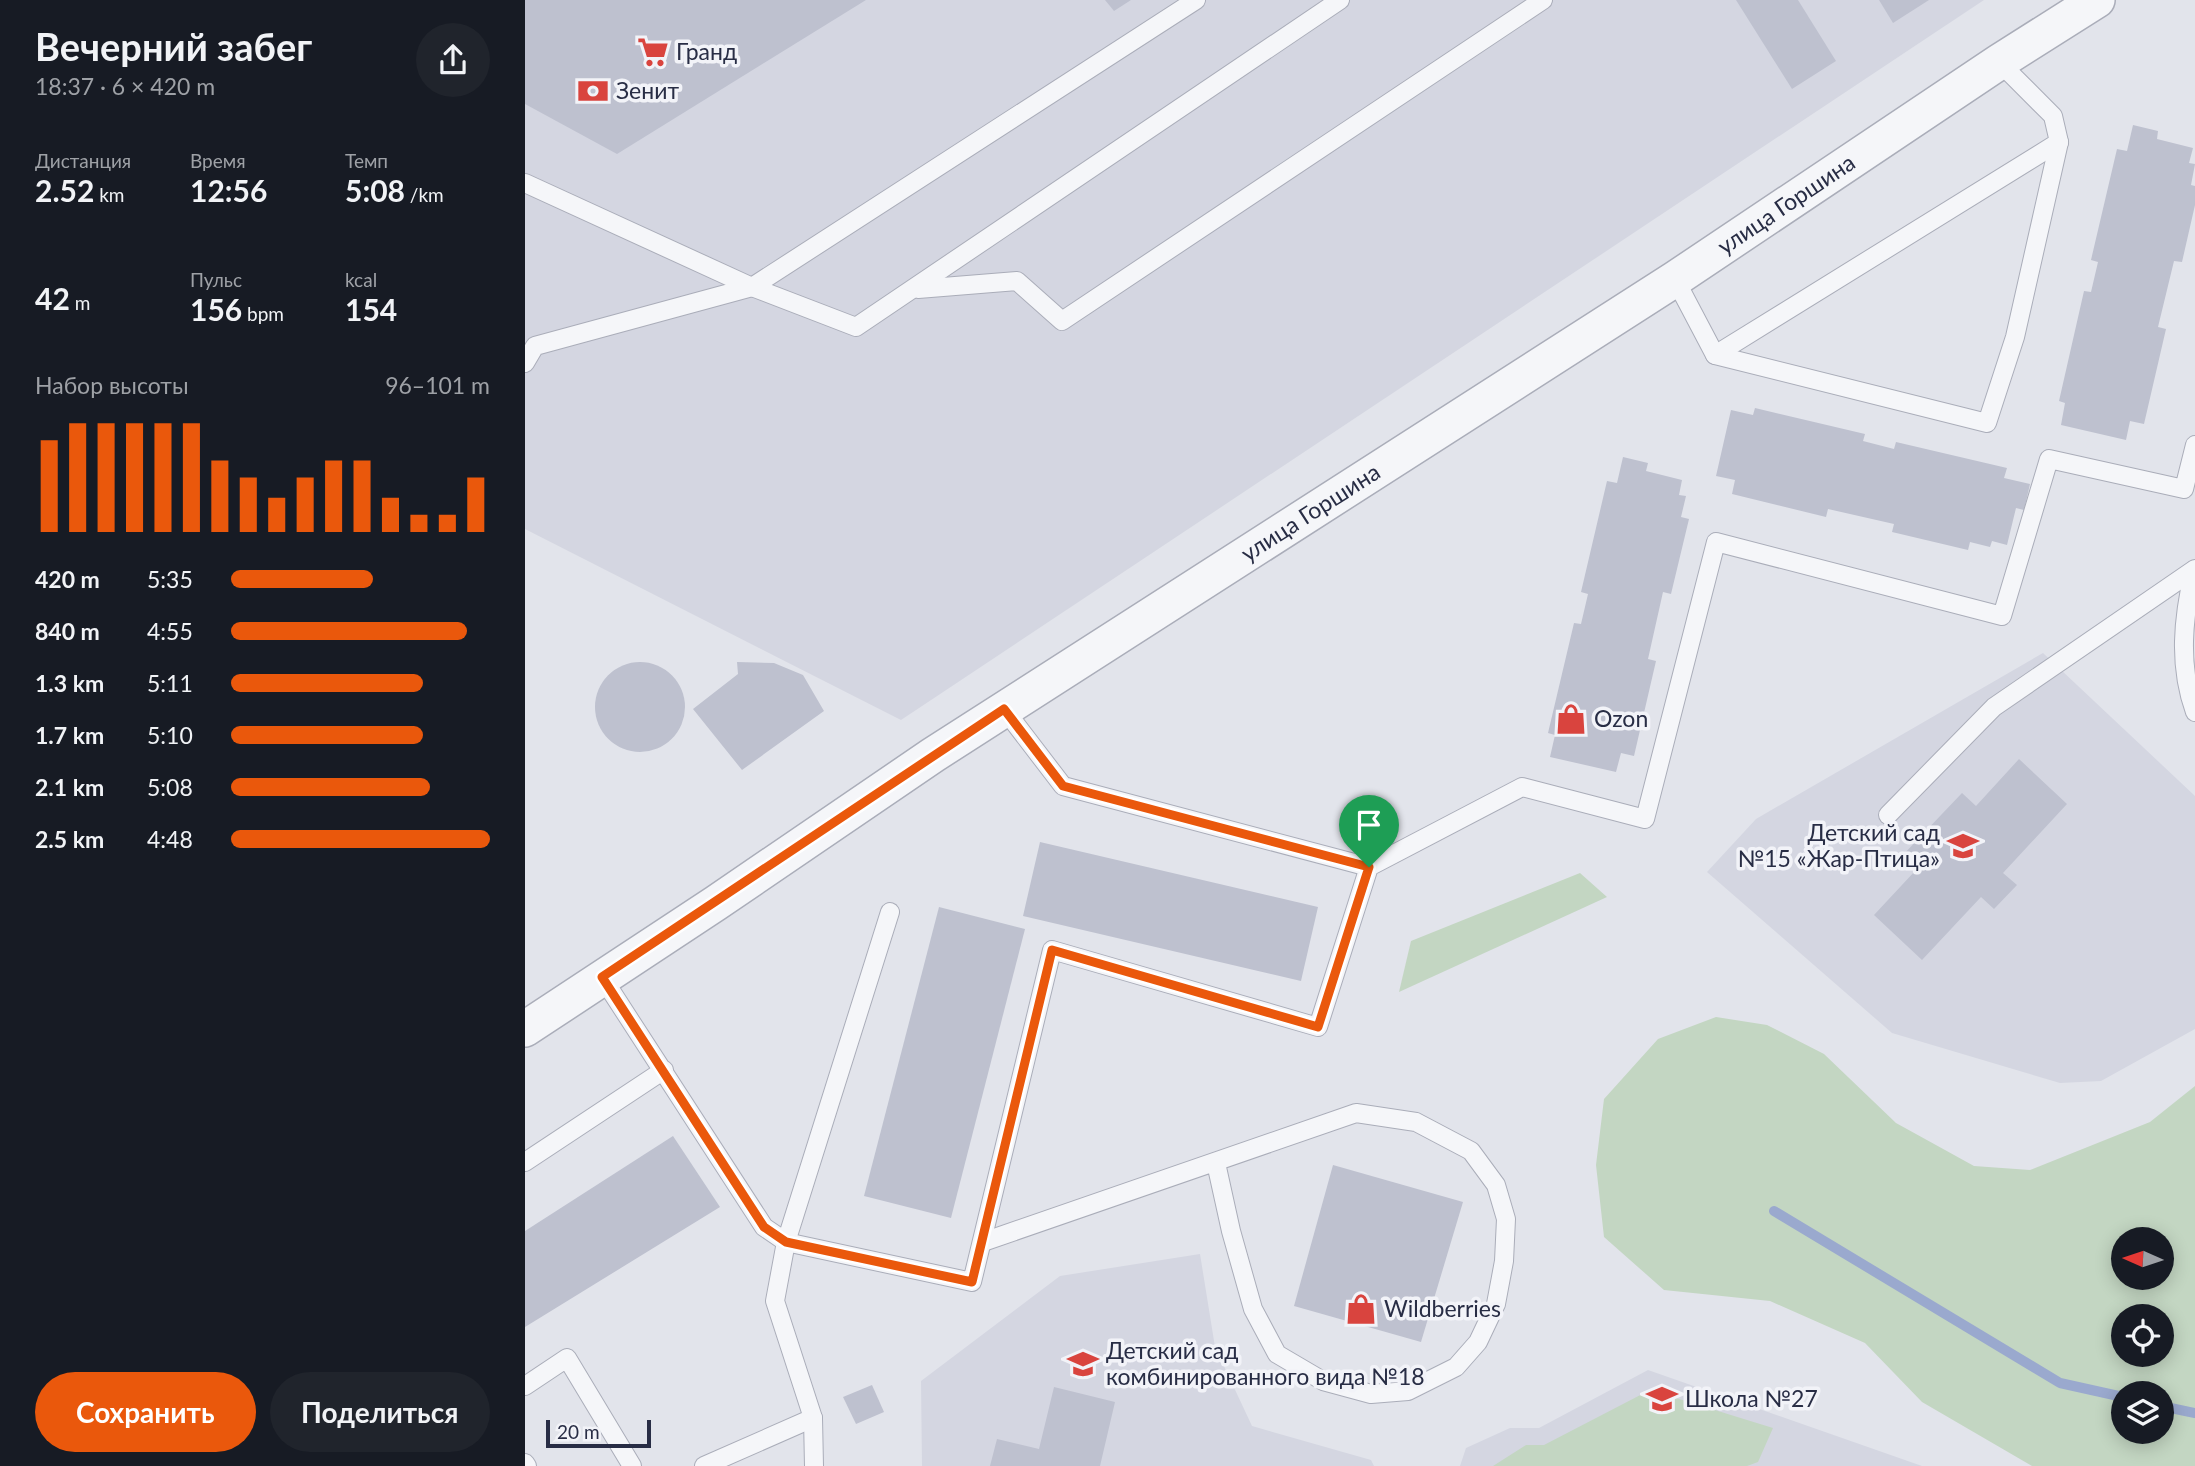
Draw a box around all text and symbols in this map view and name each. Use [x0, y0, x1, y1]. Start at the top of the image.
text: Вечерний забег [35, 23, 312, 69]
button: share [416, 23, 490, 97]
supermarket icon: Гранд [636, 35, 670, 69]
place label: Гранд [676, 37, 737, 65]
text: 18:37 · 6 × 420 m [35, 72, 215, 100]
bank icon: Зенит [576, 74, 610, 108]
place label: Зенит [616, 76, 679, 104]
street label: улица Горшина [1712, 148, 1860, 260]
text: Дистанция [35, 149, 131, 172]
text: Время [190, 149, 246, 172]
text: Темп [345, 149, 388, 172]
text: 2.52 [35, 172, 94, 208]
text: 12:56 [190, 172, 267, 208]
text: 5:08 [345, 172, 405, 208]
text: km [94, 183, 124, 206]
text: /km [405, 183, 444, 206]
text: Пульс [190, 268, 242, 291]
text: kcal [345, 268, 377, 291]
text: 42 [35, 280, 70, 316]
text: m [70, 291, 90, 314]
text: 156 [190, 291, 242, 327]
text: 154 [345, 291, 397, 327]
text: bpm [242, 302, 284, 325]
text: Набор высоты [35, 371, 189, 399]
text: 96–101 m [385, 371, 490, 399]
street label: улица Горшина [1235, 457, 1385, 567]
text: 420 m [35, 565, 100, 593]
text: 5:35 [147, 565, 193, 593]
text: 840 m [35, 617, 100, 645]
text: 4:55 [147, 617, 193, 645]
text: 1.3 km [35, 669, 104, 697]
text: 5:11 [147, 669, 193, 697]
shop icon: Ozon [1554, 702, 1588, 736]
place label: Ozon [1594, 704, 1648, 732]
text: 1.7 km [35, 721, 104, 749]
text: 5:10 [147, 721, 193, 749]
text: 2.1 km [35, 773, 104, 801]
text: 5:08 [147, 773, 193, 801]
pin [1339, 795, 1399, 867]
icon: arrive [1350, 806, 1388, 844]
place label: Детский сад №15 «Жар-Птица» [1738, 818, 1940, 872]
text: 2.5 km [35, 825, 104, 853]
text: 4:48 [147, 825, 193, 853]
school or university icon: Детский сад №15 «Жар-Птица» [1946, 829, 1980, 863]
north arrow [2111, 1227, 2173, 1290]
map controls [2111, 1227, 2174, 1444]
shop icon: Wildberries [1344, 1292, 1378, 1326]
place label: Wildberries [1384, 1294, 1501, 1322]
button: locate [2111, 1304, 2174, 1367]
place label: Детский сад комбинированного вида №18 [1106, 1336, 1425, 1390]
school or university icon: Детский сад комбинированного вида №18 [1066, 1347, 1100, 1381]
button: Сохранить [35, 1372, 256, 1452]
button: Поделиться [270, 1372, 490, 1452]
button: layers [2111, 1381, 2174, 1444]
school or university icon: Школа №27 [1645, 1382, 1679, 1416]
place label: Школа №27 [1685, 1384, 1818, 1412]
scale bar [546, 1417, 651, 1449]
text: 20 m [557, 1420, 600, 1443]

